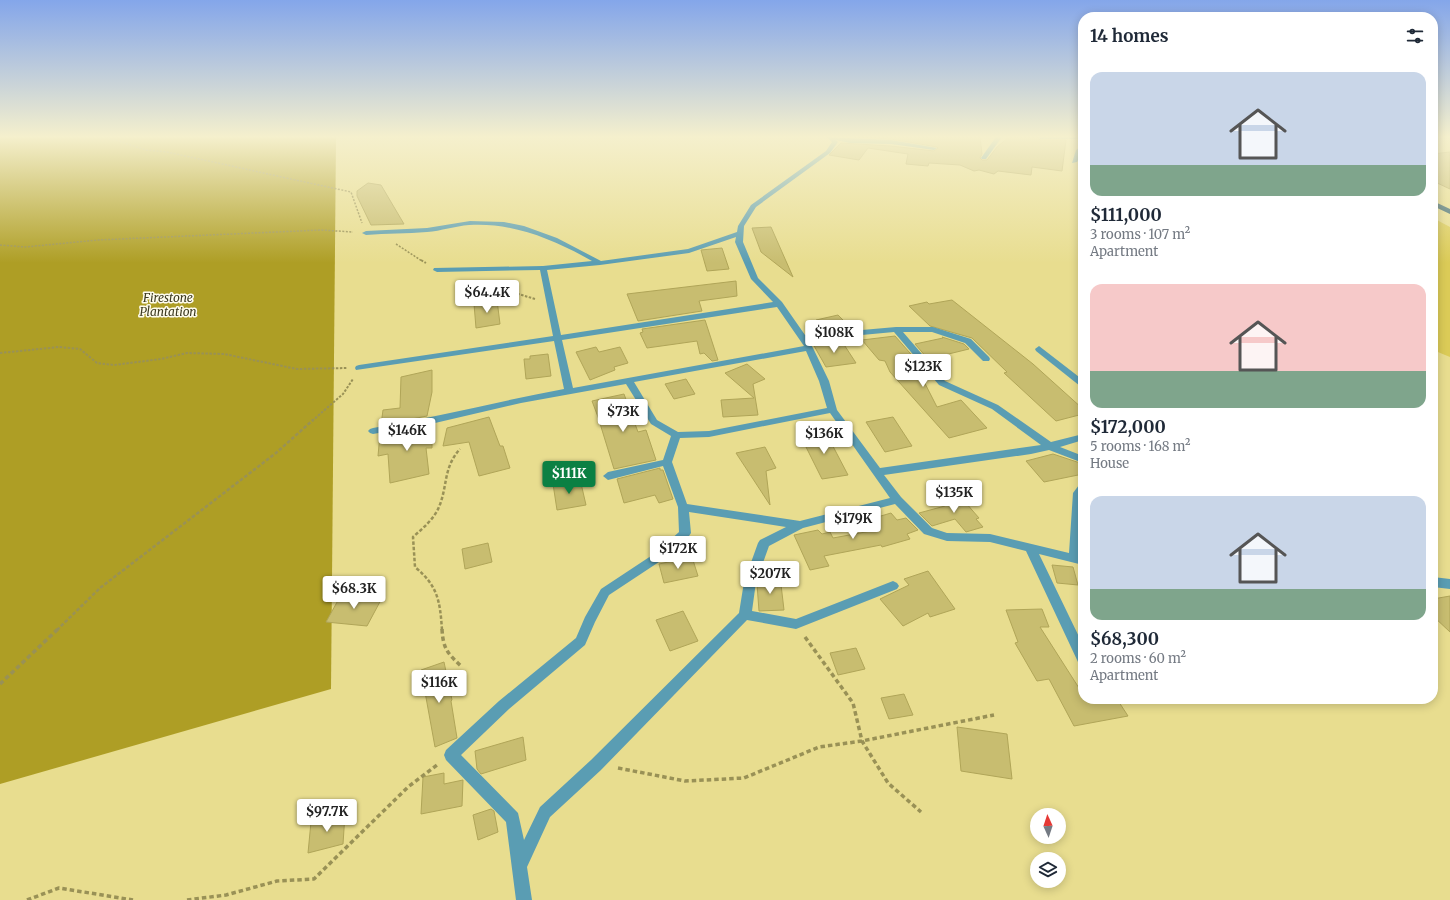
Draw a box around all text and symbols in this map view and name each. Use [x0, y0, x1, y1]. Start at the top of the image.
text: 14 homes [1090, 25, 1168, 47]
icon: filters [1404, 25, 1426, 47]
icon: home [1222, 98, 1294, 170]
text: $111,000 [1090, 204, 1162, 226]
text: 3 rooms · 107 m² [1090, 226, 1190, 243]
text: Apartment [1090, 243, 1158, 260]
pin: $64.4K [454, 280, 520, 314]
text: $64.4K [464, 284, 510, 301]
park label: Firestone Plantation [139, 290, 197, 319]
icon: home [1222, 310, 1294, 382]
pin: $108K [806, 320, 862, 354]
text: $108K [814, 324, 854, 341]
pin: $123K [895, 354, 951, 388]
text: $123K [904, 358, 942, 375]
pin: $73K [599, 399, 647, 433]
text: $73K [607, 403, 639, 420]
text: $172,000 [1090, 416, 1166, 438]
pin: $146K [379, 418, 435, 452]
pin: $136K [796, 421, 852, 455]
text: $146K [387, 422, 427, 439]
text: $136K [805, 425, 843, 442]
text: 5 rooms · 168 m² [1090, 438, 1190, 455]
text: House [1090, 455, 1129, 472]
pin: $111K [541, 461, 597, 495]
text: $111K [551, 465, 587, 482]
pin: $135K [926, 480, 982, 514]
text: $135K [935, 484, 973, 501]
pin: $179K [825, 506, 881, 540]
text: $179K [834, 510, 872, 527]
icon: home [1222, 522, 1294, 594]
pin: $172K [650, 536, 706, 570]
text: $172K [659, 540, 697, 557]
pin: $207K [742, 561, 798, 595]
text: $207K [749, 565, 791, 582]
pin: $68.3K [321, 576, 387, 610]
text: $68.3K [332, 580, 376, 597]
text: $68,300 [1090, 628, 1159, 650]
text: 2 rooms · 60 m² [1090, 650, 1186, 667]
text: Apartment [1090, 667, 1158, 684]
pin: $116K [411, 670, 467, 704]
text: $116K [421, 674, 457, 691]
pin: $97.7K [294, 799, 360, 833]
text: $97.7K [306, 803, 348, 820]
north arrow [1030, 808, 1066, 844]
map controls [1030, 808, 1066, 888]
button: layers [1030, 852, 1066, 888]

